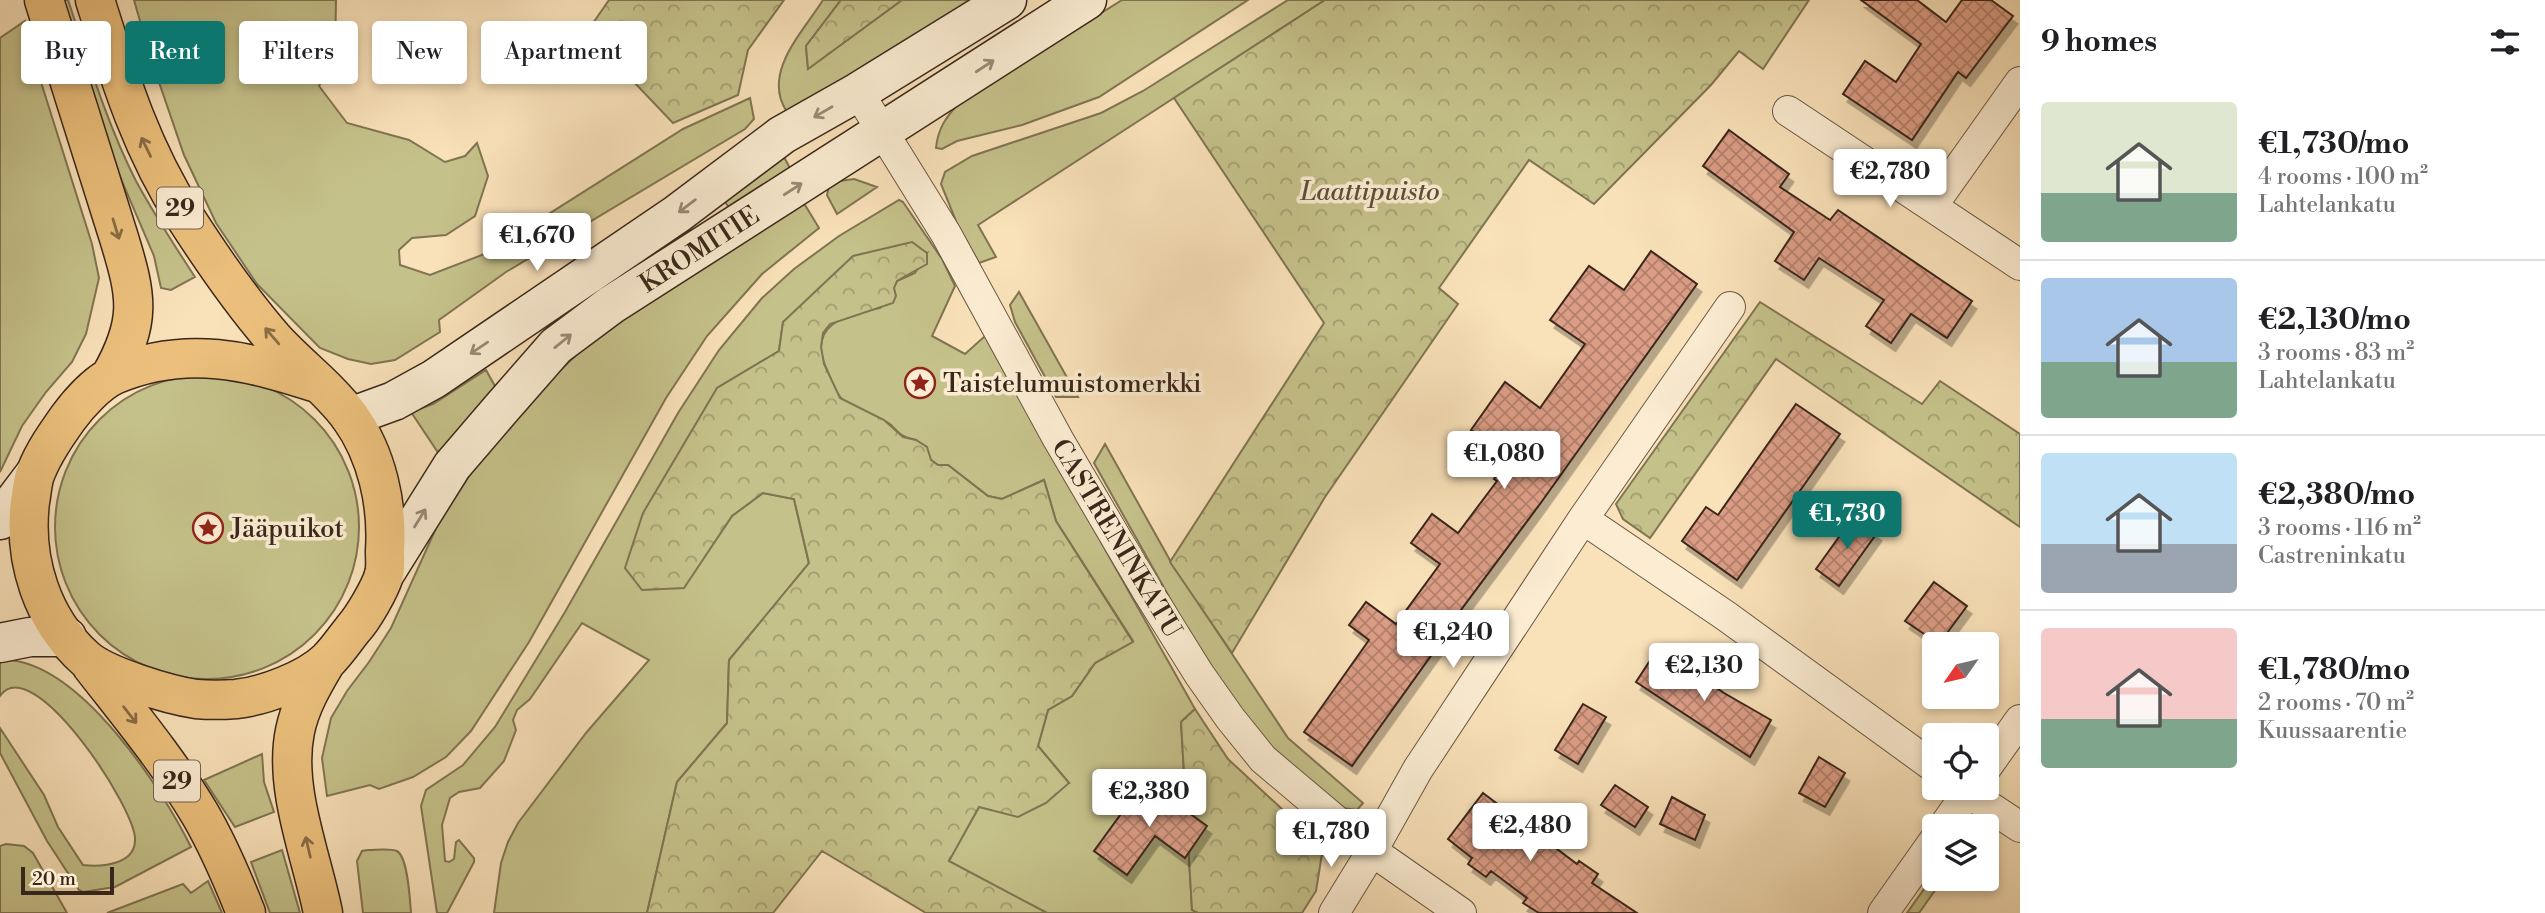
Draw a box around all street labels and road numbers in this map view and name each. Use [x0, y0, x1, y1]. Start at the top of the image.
road number: 29 [157, 188, 203, 229]
street label: KROMITIE [634, 199, 765, 300]
street label: CASTRENINKATU [1044, 433, 1188, 644]
road number: 29 [154, 760, 200, 802]

